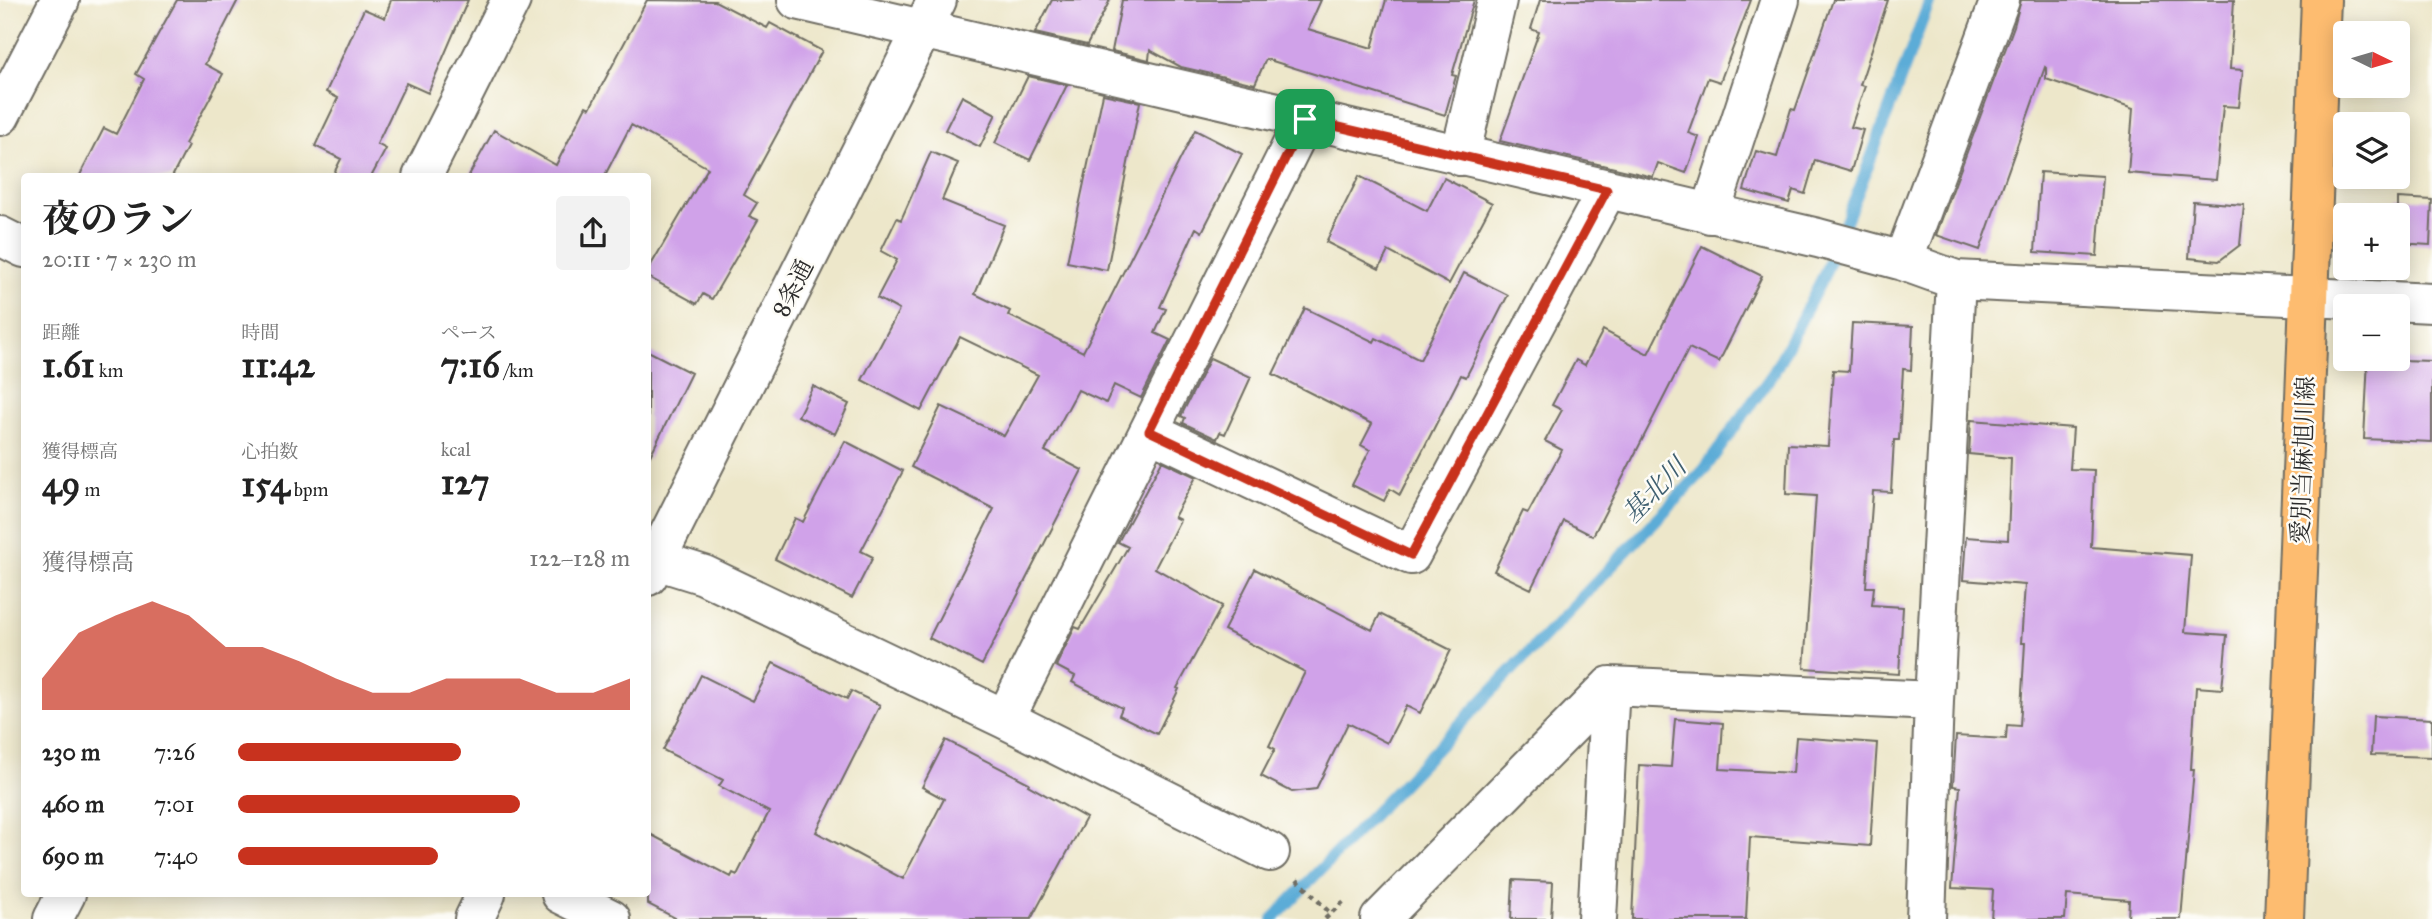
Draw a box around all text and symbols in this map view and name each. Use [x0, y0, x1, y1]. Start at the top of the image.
north arrow [2333, 21, 2410, 98]
map controls [2333, 21, 2410, 371]
pin [1275, 89, 1335, 149]
icon: arrive [1286, 100, 1324, 138]
button: layers [2333, 112, 2410, 189]
text: 夜のラン [42, 196, 194, 242]
button: share [556, 196, 630, 270]
button: + [2333, 203, 2410, 280]
text: 20:11 · 7 × 230 m [42, 245, 197, 273]
street label: 8条通 [766, 254, 820, 322]
button: − [2333, 294, 2410, 371]
text: 距離 [42, 321, 80, 344]
text: 時間 [241, 321, 279, 344]
text: ペース [441, 321, 497, 344]
text: 1.61 [42, 344, 95, 387]
text: 11:42 [241, 344, 315, 387]
text: 7:16 [441, 344, 500, 387]
text: km [95, 359, 124, 382]
text: /km [500, 359, 534, 382]
street label: 愛別当麻旭川線 [2285, 376, 2321, 544]
text: kcal [441, 438, 471, 461]
text: 獲得標高 [42, 440, 118, 463]
text: 心拍数 [241, 440, 298, 463]
water label: 基北川 [1615, 449, 1695, 529]
text: 127 [441, 461, 489, 504]
text: 49 [42, 463, 80, 506]
text: 154 [241, 463, 290, 506]
text: m [80, 478, 100, 501]
text: bpm [290, 478, 328, 501]
text: 122–128 m [529, 544, 630, 572]
text: 獲得標高 [42, 548, 134, 576]
text: 230 m [42, 738, 100, 766]
text: 7:26 [154, 738, 195, 766]
text: 460 m [42, 790, 104, 818]
text: 7:01 [154, 790, 194, 818]
text: 690 m [42, 842, 104, 870]
text: 7:40 [154, 842, 198, 870]

